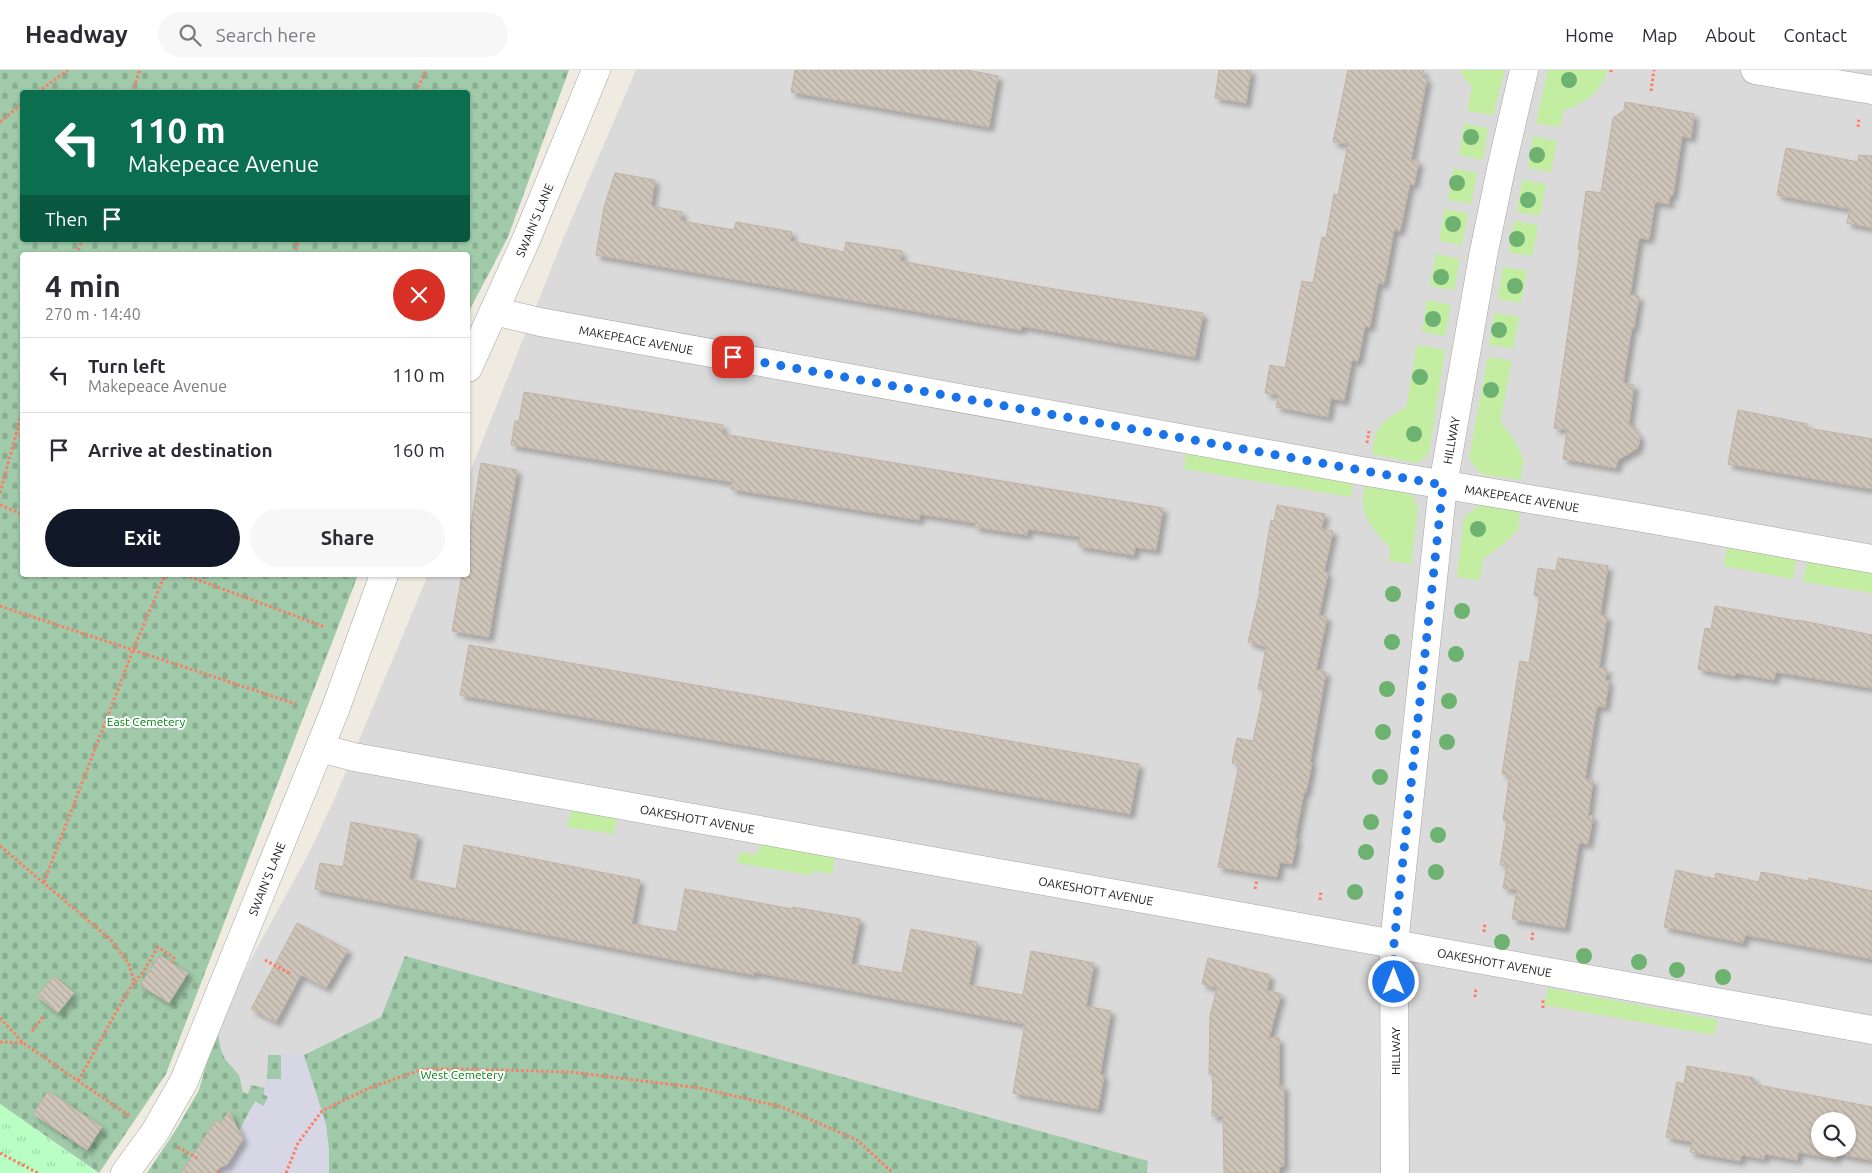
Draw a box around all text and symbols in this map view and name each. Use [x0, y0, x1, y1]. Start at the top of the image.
search box [158, 12, 508, 57]
text: Headway [25, 21, 128, 48]
icon: search [176, 21, 204, 49]
text: Search here [216, 24, 316, 46]
text: Home [1565, 25, 1614, 45]
text: Map [1642, 25, 1677, 45]
text: About [1705, 25, 1755, 45]
text: Contact [1783, 25, 1847, 45]
icon: left [45, 110, 110, 175]
text: 110 m [128, 110, 226, 150]
text: Makepeace Avenue [128, 151, 319, 176]
street label: SWAIN'S LANE [513, 181, 555, 259]
icon: arrive [98, 205, 126, 233]
text: Then [45, 208, 88, 230]
text: 4 min [45, 269, 121, 303]
button: close [393, 269, 445, 321]
text: 270 m · 14:40 [45, 305, 141, 323]
street label: MAKEPEACE AVENUE [578, 323, 695, 356]
pin [712, 336, 754, 378]
icon: arrive [719, 343, 747, 371]
text: Turn left [88, 355, 166, 377]
icon: left [45, 361, 73, 389]
text: 110 m [392, 364, 445, 386]
text: Makepeace Avenue [88, 377, 227, 395]
street label: HILLWAY [1440, 415, 1461, 465]
icon: arrive [45, 436, 73, 464]
text: Arrive at destination [88, 439, 273, 461]
text: 160 m [392, 439, 445, 461]
street label: MAKEPEACE AVENUE [1464, 482, 1581, 514]
button: Exit [45, 509, 240, 567]
button: Share [250, 509, 445, 567]
park label: East Cemetery [107, 715, 185, 728]
street label: OAKESHOTT AVENUE [639, 802, 756, 835]
street label: SWAIN'S LANE [246, 840, 287, 917]
street label: OAKESHOTT AVENUE [1038, 874, 1155, 907]
street label: OAKESHOTT AVENUE [1436, 945, 1553, 979]
position arrow [1367, 955, 1419, 1007]
street label: HILLWAY [1389, 1027, 1402, 1075]
park label: West Cemetery [420, 1068, 504, 1081]
map controls [1811, 1112, 1856, 1157]
button: search [1811, 1112, 1856, 1157]

